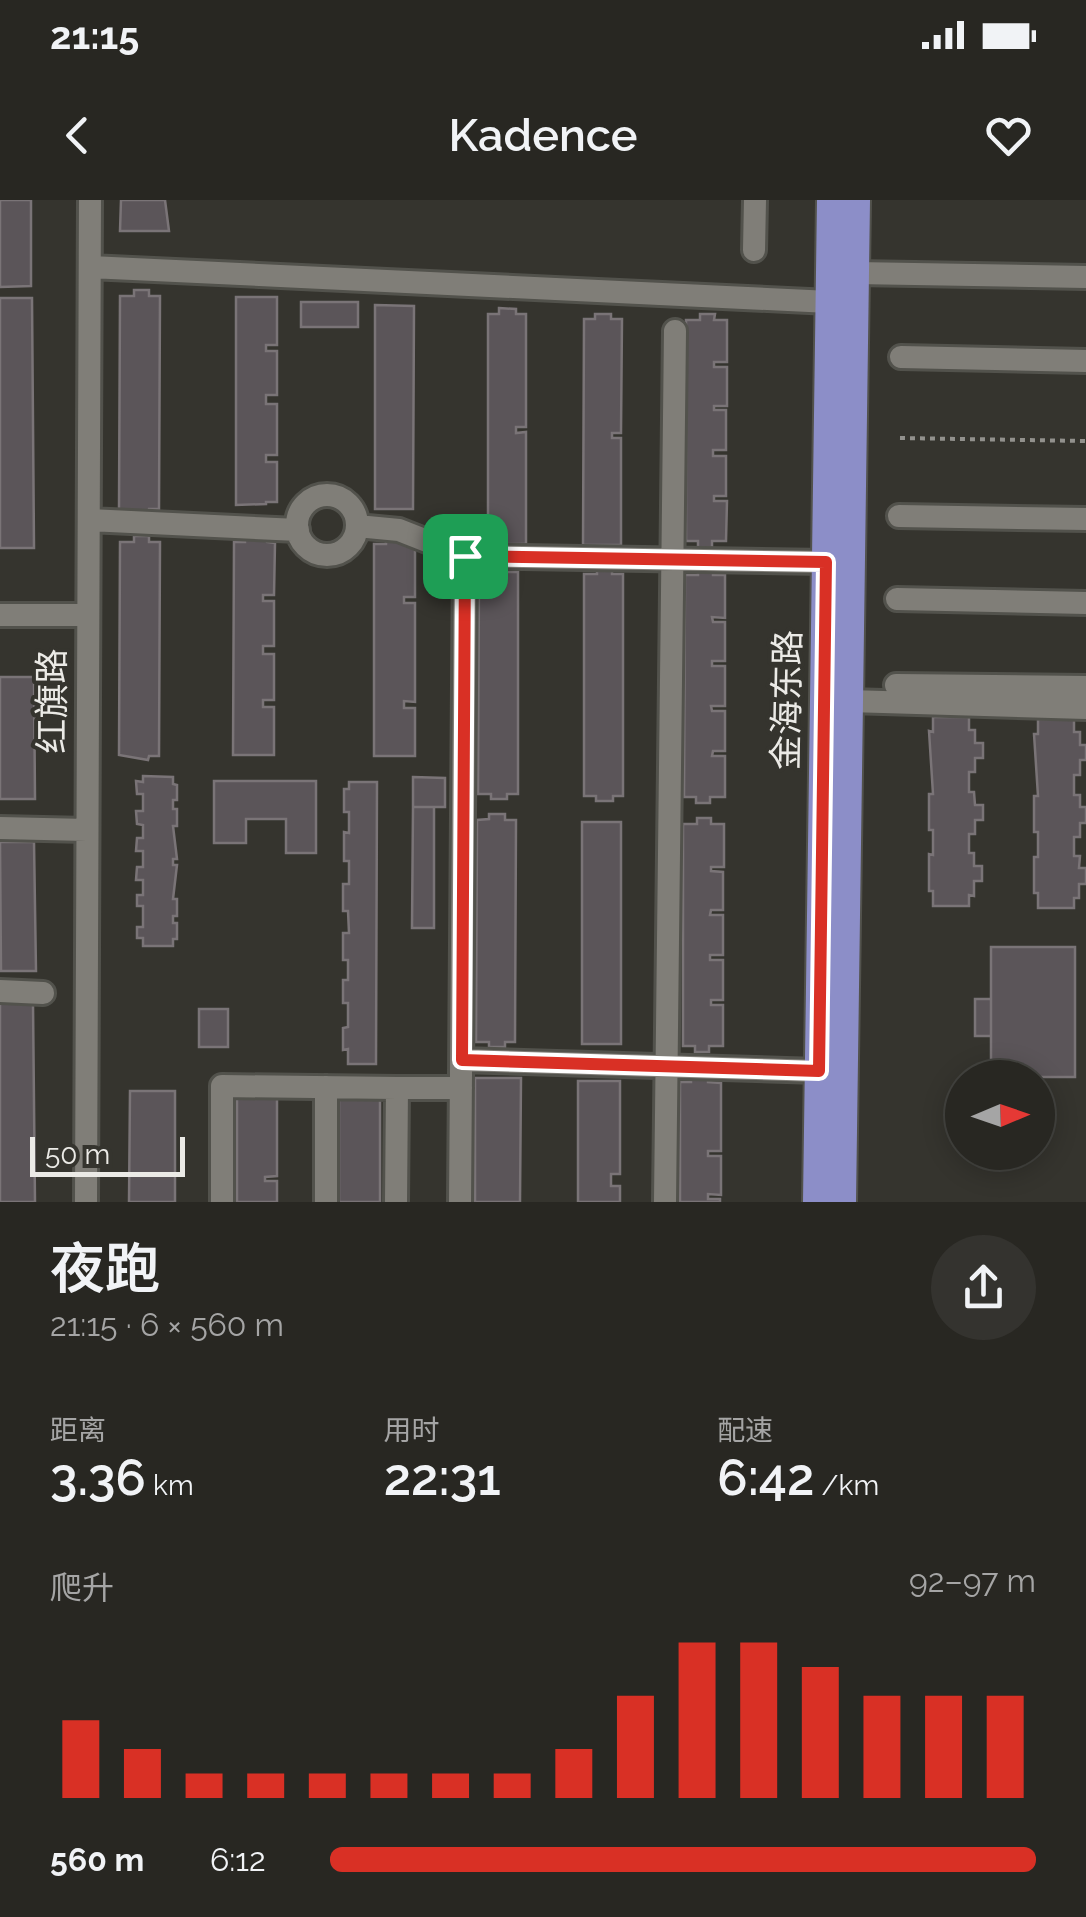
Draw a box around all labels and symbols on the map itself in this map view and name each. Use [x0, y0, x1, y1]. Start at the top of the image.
pin [423, 514, 508, 599]
street label: 金海东路 [765, 630, 808, 770]
street label: 红旗路 [31, 648, 72, 754]
north arrow [945, 1060, 1055, 1170]
scale bar [30, 1132, 185, 1176]

